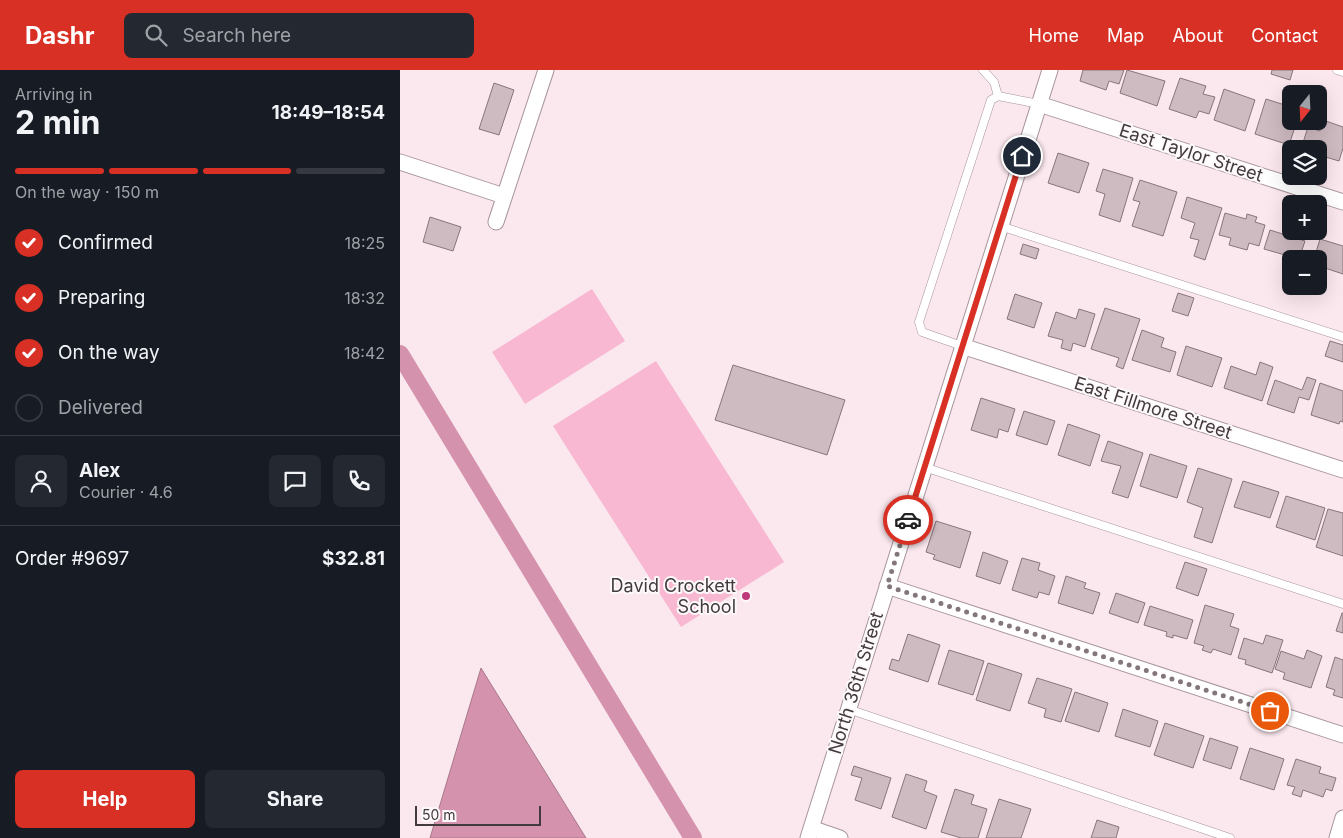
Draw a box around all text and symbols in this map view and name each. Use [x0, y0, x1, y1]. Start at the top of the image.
search box [124, 13, 474, 58]
text: Dashr [25, 21, 94, 50]
icon: search [142, 21, 170, 49]
text: Search here [182, 24, 291, 47]
text: Home [1029, 25, 1079, 46]
text: Map [1107, 25, 1144, 46]
text: About [1172, 25, 1223, 46]
text: Contact [1251, 25, 1318, 46]
text: Arriving in [15, 84, 92, 104]
north arrow [1282, 85, 1328, 130]
map controls [1282, 85, 1327, 295]
text: 18:49–18:54 [272, 101, 385, 124]
text: 2 min [15, 103, 101, 142]
street label: East Taylor Street [1117, 119, 1266, 186]
pin [1001, 135, 1043, 177]
button: layers [1282, 140, 1327, 185]
icon: home [1008, 142, 1036, 170]
text: On the way · 150 m [15, 182, 159, 202]
button: + [1282, 195, 1327, 240]
icon: check [15, 229, 43, 257]
text: Confirmed [58, 231, 153, 254]
text: 18:25 [345, 233, 385, 253]
button: − [1282, 250, 1327, 295]
icon: check [15, 284, 43, 312]
text: Preparing [58, 286, 145, 309]
text: 18:32 [344, 288, 385, 308]
icon: check [15, 339, 43, 367]
text: On the way [58, 341, 160, 364]
text: 18:42 [344, 343, 385, 363]
street label: East Fillmore Street [1072, 372, 1235, 443]
text: Delivered [58, 396, 143, 419]
button: person [15, 455, 67, 507]
button: chat [269, 455, 321, 507]
button: phone [333, 455, 385, 507]
text: Alex [79, 459, 120, 482]
text: Courier · 4.6 [79, 482, 173, 502]
courier [883, 495, 933, 545]
icon: car [894, 506, 922, 534]
text: Order #9697 [15, 547, 129, 570]
text: $32.81 [322, 547, 385, 570]
place label: David Crockett School [611, 575, 736, 617]
marker: David Crockett School [740, 590, 752, 602]
street label: North 36th Street [824, 609, 887, 757]
pin [1249, 690, 1291, 732]
icon: bag [1256, 697, 1284, 725]
button: Help [15, 770, 195, 828]
button: Share [205, 770, 385, 828]
scale bar [415, 803, 541, 826]
text: 50 m [422, 806, 456, 823]

